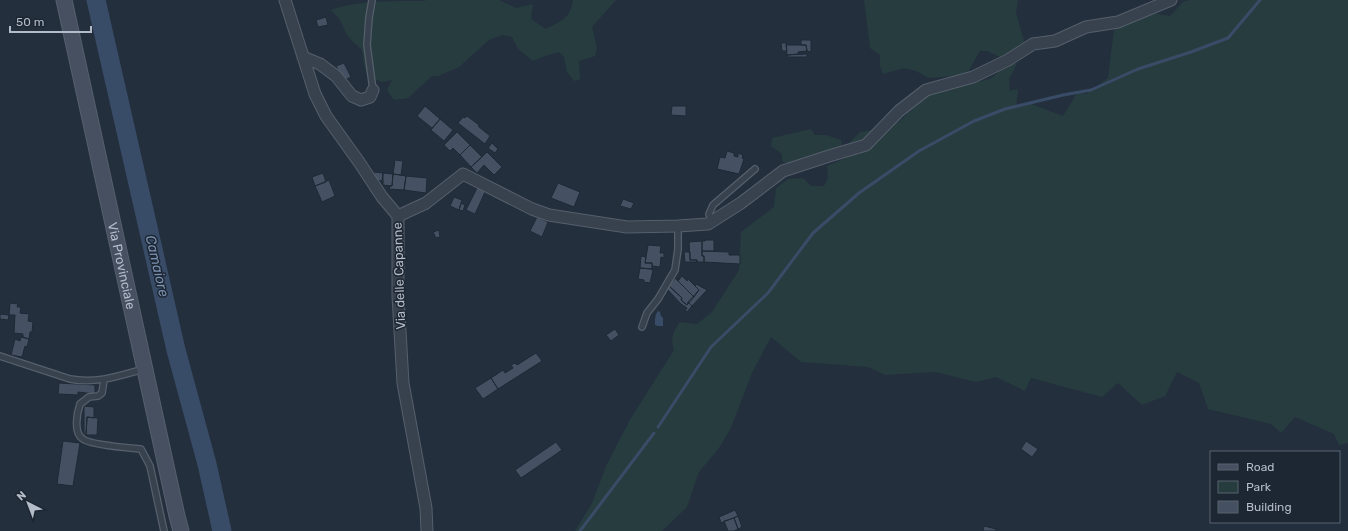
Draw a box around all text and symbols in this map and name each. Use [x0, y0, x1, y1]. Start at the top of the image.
scale bar [10, 8, 91, 34]
text: 50 m [16, 15, 44, 29]
street label: Via Provinciale [105, 221, 139, 311]
street label: Via delle Capanne [390, 222, 408, 330]
water label: Camaiore [142, 234, 172, 299]
legend [1210, 451, 1340, 523]
text: Road [1246, 460, 1274, 474]
text: Park [1246, 480, 1272, 494]
north arrow [8, 483, 48, 523]
text: N [14, 488, 29, 503]
text: Building [1246, 500, 1292, 514]

